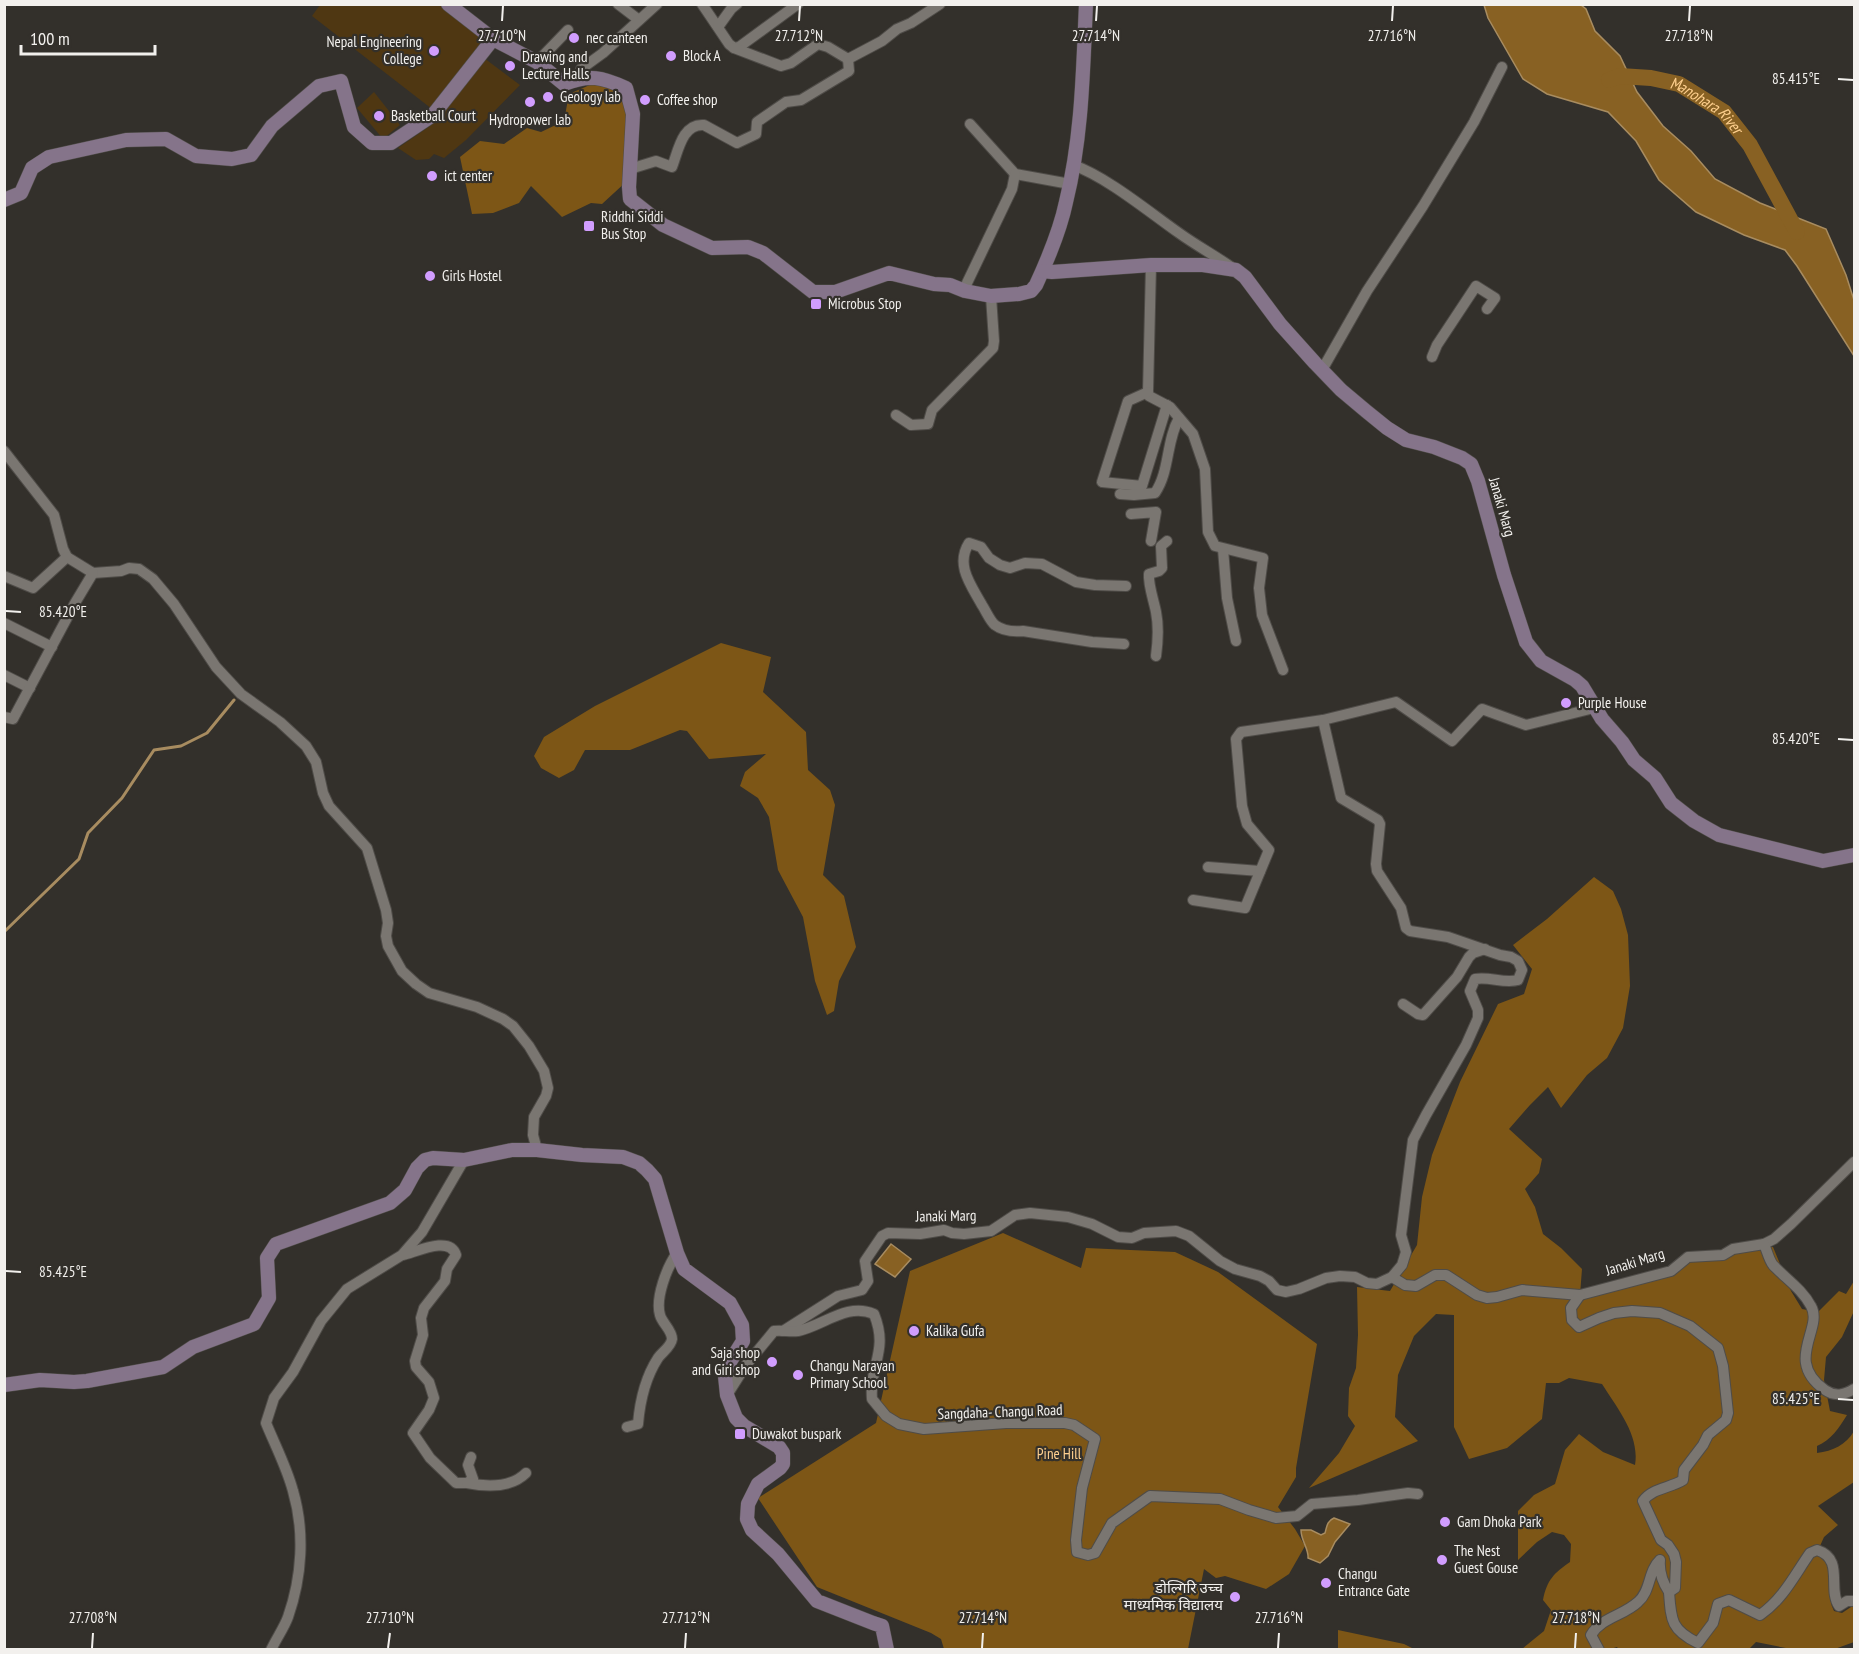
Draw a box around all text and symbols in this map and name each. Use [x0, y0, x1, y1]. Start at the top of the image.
scale bar [21, 18, 154, 56]
text: 27.710°N [478, 26, 526, 45]
text: 27.712°N [775, 26, 823, 45]
text: 27.714°N [1072, 26, 1120, 45]
text: 27.716°N [1368, 26, 1416, 45]
text: 27.718°N [1665, 26, 1713, 45]
text: 100 m [30, 27, 70, 50]
place label: nec canteen [586, 28, 648, 47]
marker: nec canteen [567, 31, 581, 45]
place label: Nepal Engineering College [326, 32, 422, 68]
marker: Nepal Engineering College [427, 44, 441, 58]
place label: Block A [683, 46, 722, 65]
place label: Drawing and Lecture Halls [522, 47, 589, 83]
marker: Block A [664, 49, 678, 63]
marker: Drawing and Lecture Halls [503, 59, 517, 73]
text: 85.415°E [1772, 69, 1820, 88]
water label: Manohara River [1668, 72, 1749, 140]
place label: Geology lab [560, 87, 621, 106]
marker: Geology lab [541, 90, 555, 104]
place label: Coffee shop [657, 90, 718, 109]
marker: Coffee shop [638, 93, 652, 107]
marker: Hydropower lab [523, 95, 537, 109]
place label: Basketball Court [391, 106, 476, 125]
marker: Basketball Court [372, 109, 386, 123]
place label: Hydropower lab [489, 110, 571, 129]
place label: ict center [444, 166, 493, 185]
marker: ict center [425, 169, 439, 183]
place label: Riddhi Siddi Bus Stop [601, 207, 663, 243]
marker: Riddhi Siddi Bus Stop [582, 219, 596, 233]
place label: Girls Hostel [442, 266, 502, 285]
marker: Girls Hostel [423, 269, 437, 283]
place label: Microbus Stop [828, 294, 901, 313]
marker: Microbus Stop [809, 297, 823, 311]
street label: Janaki Marg [1485, 474, 1520, 539]
text: 85.420°E [39, 602, 87, 621]
place label: Purple House [1578, 693, 1647, 712]
marker: Purple House [1559, 696, 1573, 710]
text: 85.420°E [1772, 729, 1820, 748]
street label: Janaki Marg [915, 1205, 976, 1226]
street label: Janaki Marg [1602, 1244, 1667, 1280]
text: 85.425°E [39, 1262, 87, 1281]
place label: Kalika Gufa [926, 1321, 985, 1340]
marker: Kalika Gufa [907, 1324, 921, 1338]
place label: Saja shop and Giri shop [692, 1343, 760, 1379]
marker: Saja shop and Giri shop [765, 1355, 779, 1369]
place label: Changu Narayan Primary School [810, 1356, 895, 1392]
marker: Changu Narayan Primary School [791, 1368, 805, 1382]
text: 85.425°E [1772, 1389, 1820, 1408]
street label: Sangdaha- Changu Road [937, 1400, 1063, 1423]
place label: Duwakot buspark [752, 1424, 841, 1443]
marker: Duwakot buspark [733, 1427, 747, 1441]
park label: Pine Hill [1037, 1444, 1082, 1463]
place label: Gam Dhoka Park [1457, 1512, 1542, 1531]
marker: Gam Dhoka Park [1438, 1515, 1452, 1529]
place label: The Nest Guest Gouse [1454, 1541, 1518, 1577]
marker: The Nest Guest Gouse [1435, 1553, 1449, 1567]
place label: Changu Entrance Gate [1338, 1564, 1410, 1600]
marker: Changu Entrance Gate [1319, 1576, 1333, 1590]
place label: डोल्गिरि उच्च माध्यमिक विद्यालय [1124, 1578, 1223, 1614]
marker: डोल्गिरि उच्च माध्यमिक विद्यालय [1228, 1590, 1242, 1604]
text: 27.708°N [69, 1608, 117, 1627]
text: 27.710°N [366, 1608, 414, 1627]
text: 27.712°N [662, 1608, 710, 1627]
text: 27.714°N [959, 1608, 1007, 1627]
text: 27.716°N [1255, 1608, 1303, 1627]
text: 27.718°N [1552, 1608, 1600, 1627]

